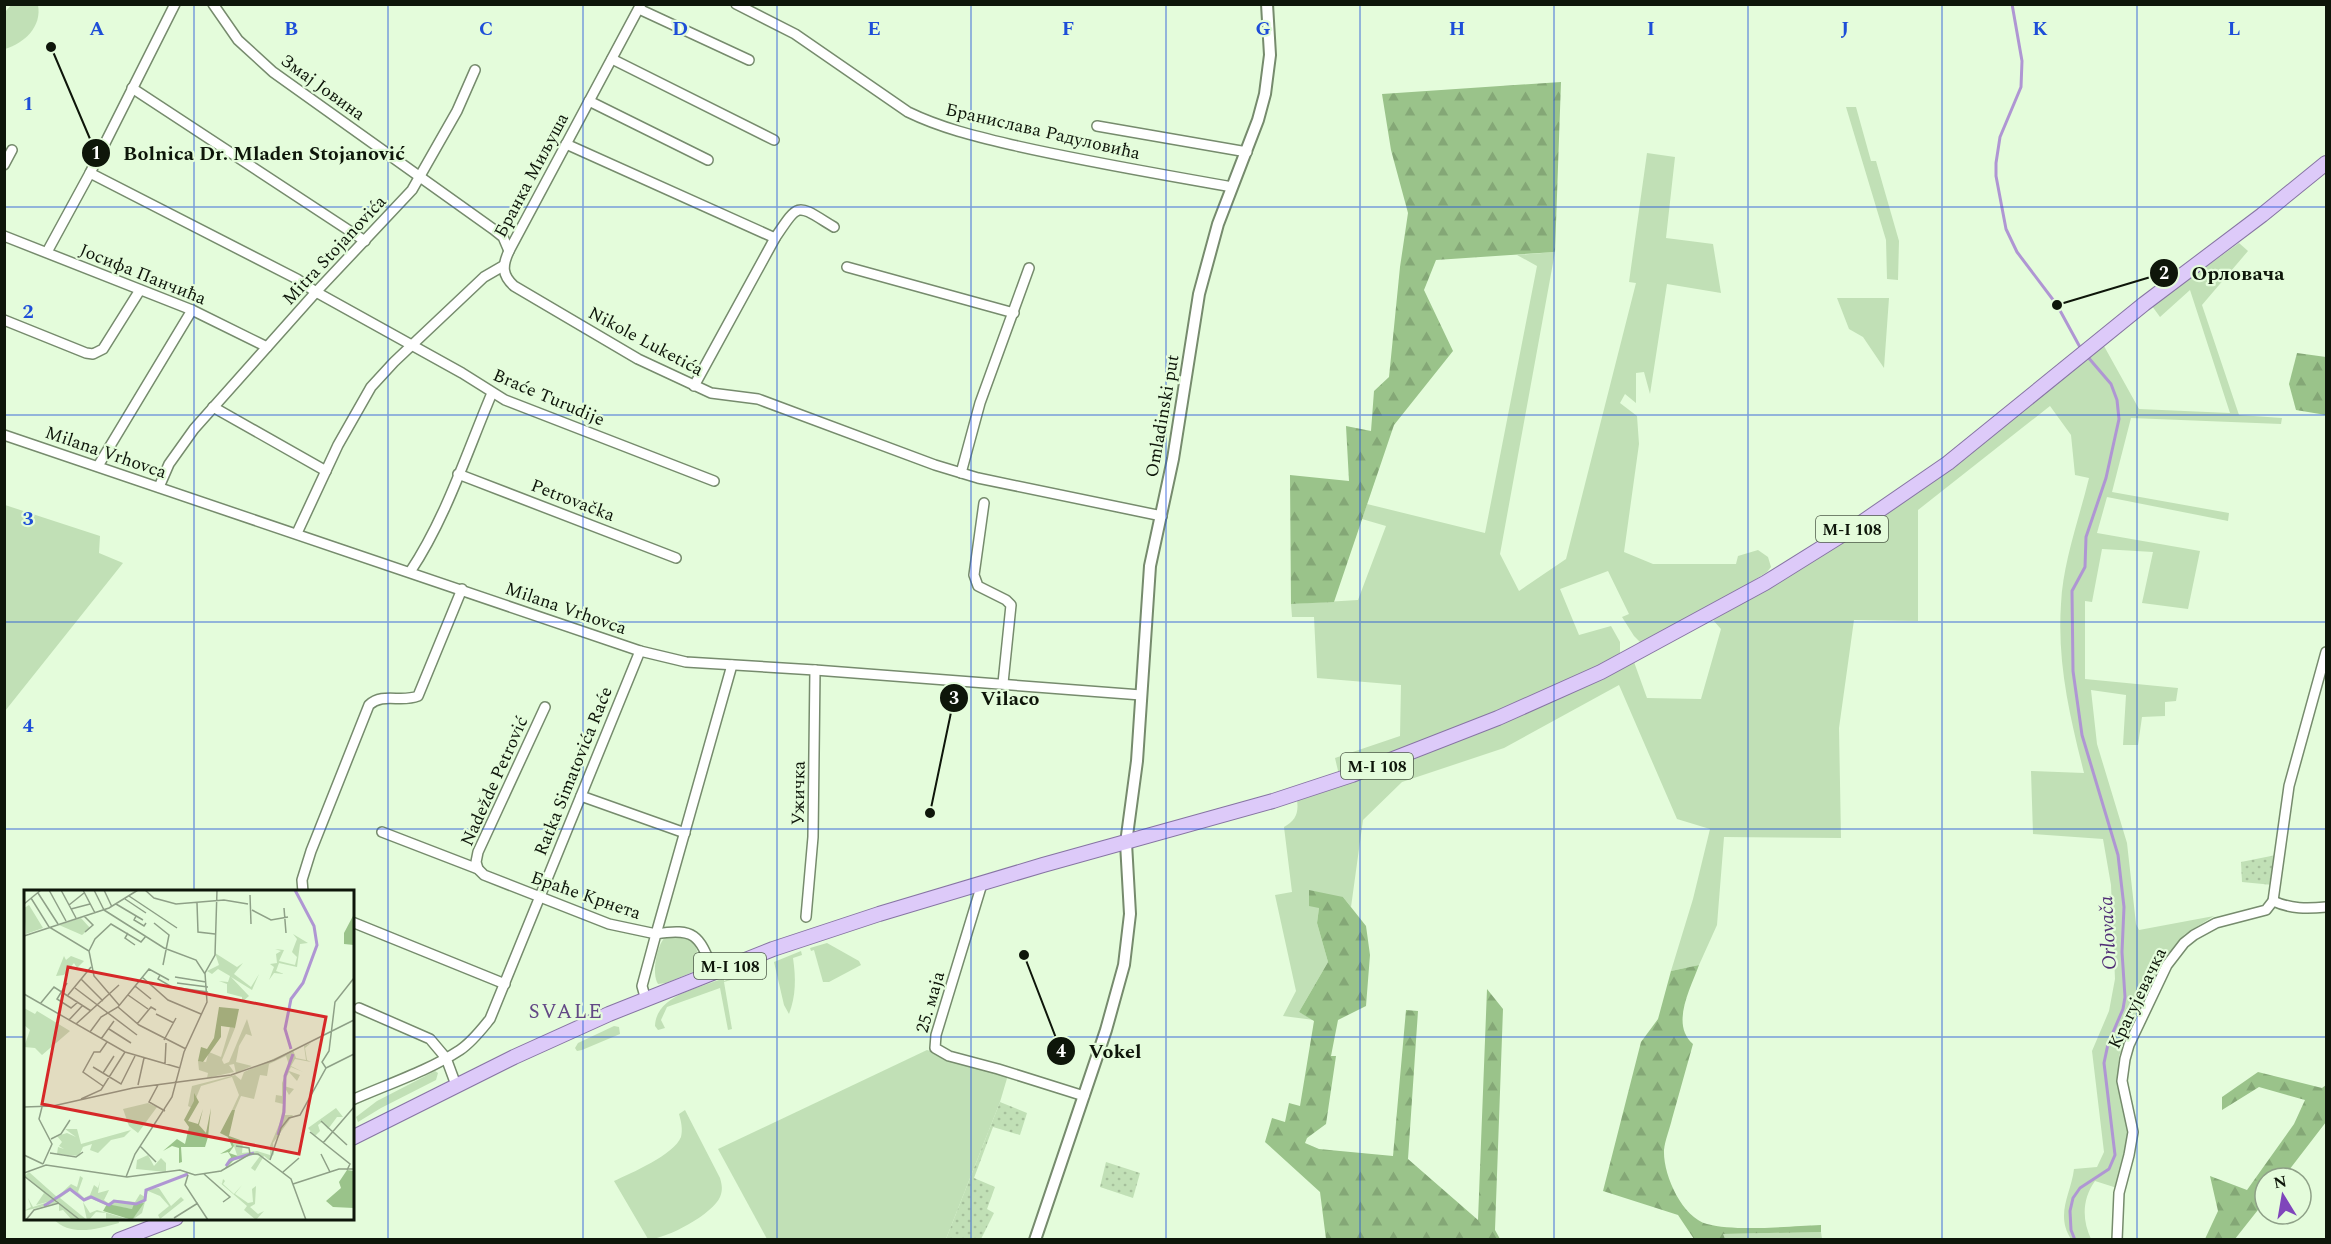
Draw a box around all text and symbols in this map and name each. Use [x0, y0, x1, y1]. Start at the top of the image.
text: A [89, 14, 105, 44]
text: B [284, 14, 298, 44]
text: C [479, 14, 493, 44]
text: D [672, 14, 688, 44]
text: E [867, 14, 881, 44]
text: F [1062, 14, 1074, 44]
text: G [1255, 14, 1271, 44]
text: H [1449, 14, 1465, 44]
text: I [1647, 14, 1655, 44]
text: J [1841, 14, 1849, 44]
text: K [2032, 14, 2048, 44]
text: L [2228, 14, 2240, 44]
street label: Змај Јовина [275, 47, 371, 128]
text: 1 [22, 89, 34, 119]
street label: Бранислава Радуловића [943, 96, 1143, 167]
street label: Бранка Миљуша [487, 108, 576, 242]
callout: Bolnica Dr. Mladen Stojanović [81, 134, 417, 172]
text: Bolnica Dr. Mladen Stojanović [123, 139, 405, 169]
text: 1 [91, 140, 101, 167]
street label: Mitra Stojanovića [276, 189, 393, 312]
street label: Јосифа Панчића [75, 237, 211, 312]
callout: Орловача [2149, 254, 2296, 292]
text: Орловача [2191, 259, 2285, 289]
text: 2 [2159, 260, 2169, 287]
text: 2 [22, 297, 34, 327]
street label: Nikole Luketića [583, 300, 708, 383]
street label: Omladinski put [1138, 352, 1187, 480]
street label: Braće Turudije [489, 362, 609, 433]
street label: Milana Vrhovca [41, 419, 170, 486]
street label: Petrovačka [527, 472, 619, 529]
text: 3 [22, 504, 34, 534]
road number: M-I 108 [1816, 516, 1888, 542]
street label: Milana Vrhovca [501, 575, 630, 642]
callout: Vilaco [939, 679, 1052, 717]
street label: Ratka Simatovića Raće [527, 683, 620, 860]
text: Vilaco [981, 684, 1040, 714]
text: 3 [949, 685, 959, 712]
text: 4 [22, 711, 34, 741]
street label: Nadežde Petrović [454, 712, 535, 851]
road number: M-I 108 [1341, 753, 1413, 779]
street label: Ужичка [784, 760, 813, 825]
street label: Браће Крнета [527, 864, 645, 927]
inset map [24, 890, 354, 1220]
water label: Orlovača [2091, 895, 2125, 971]
street label: Крагујевачка [2101, 943, 2174, 1054]
road number: M-I 108 [694, 953, 766, 979]
street label: 25. маја [909, 968, 952, 1036]
district label: SVALE [528, 996, 604, 1028]
callout: Vokel [1046, 1032, 1153, 1070]
text: Vokel [1088, 1037, 1142, 1067]
text: 4 [1056, 1038, 1066, 1065]
north arrow [2253, 1166, 2313, 1226]
text: N [2272, 1169, 2289, 1195]

